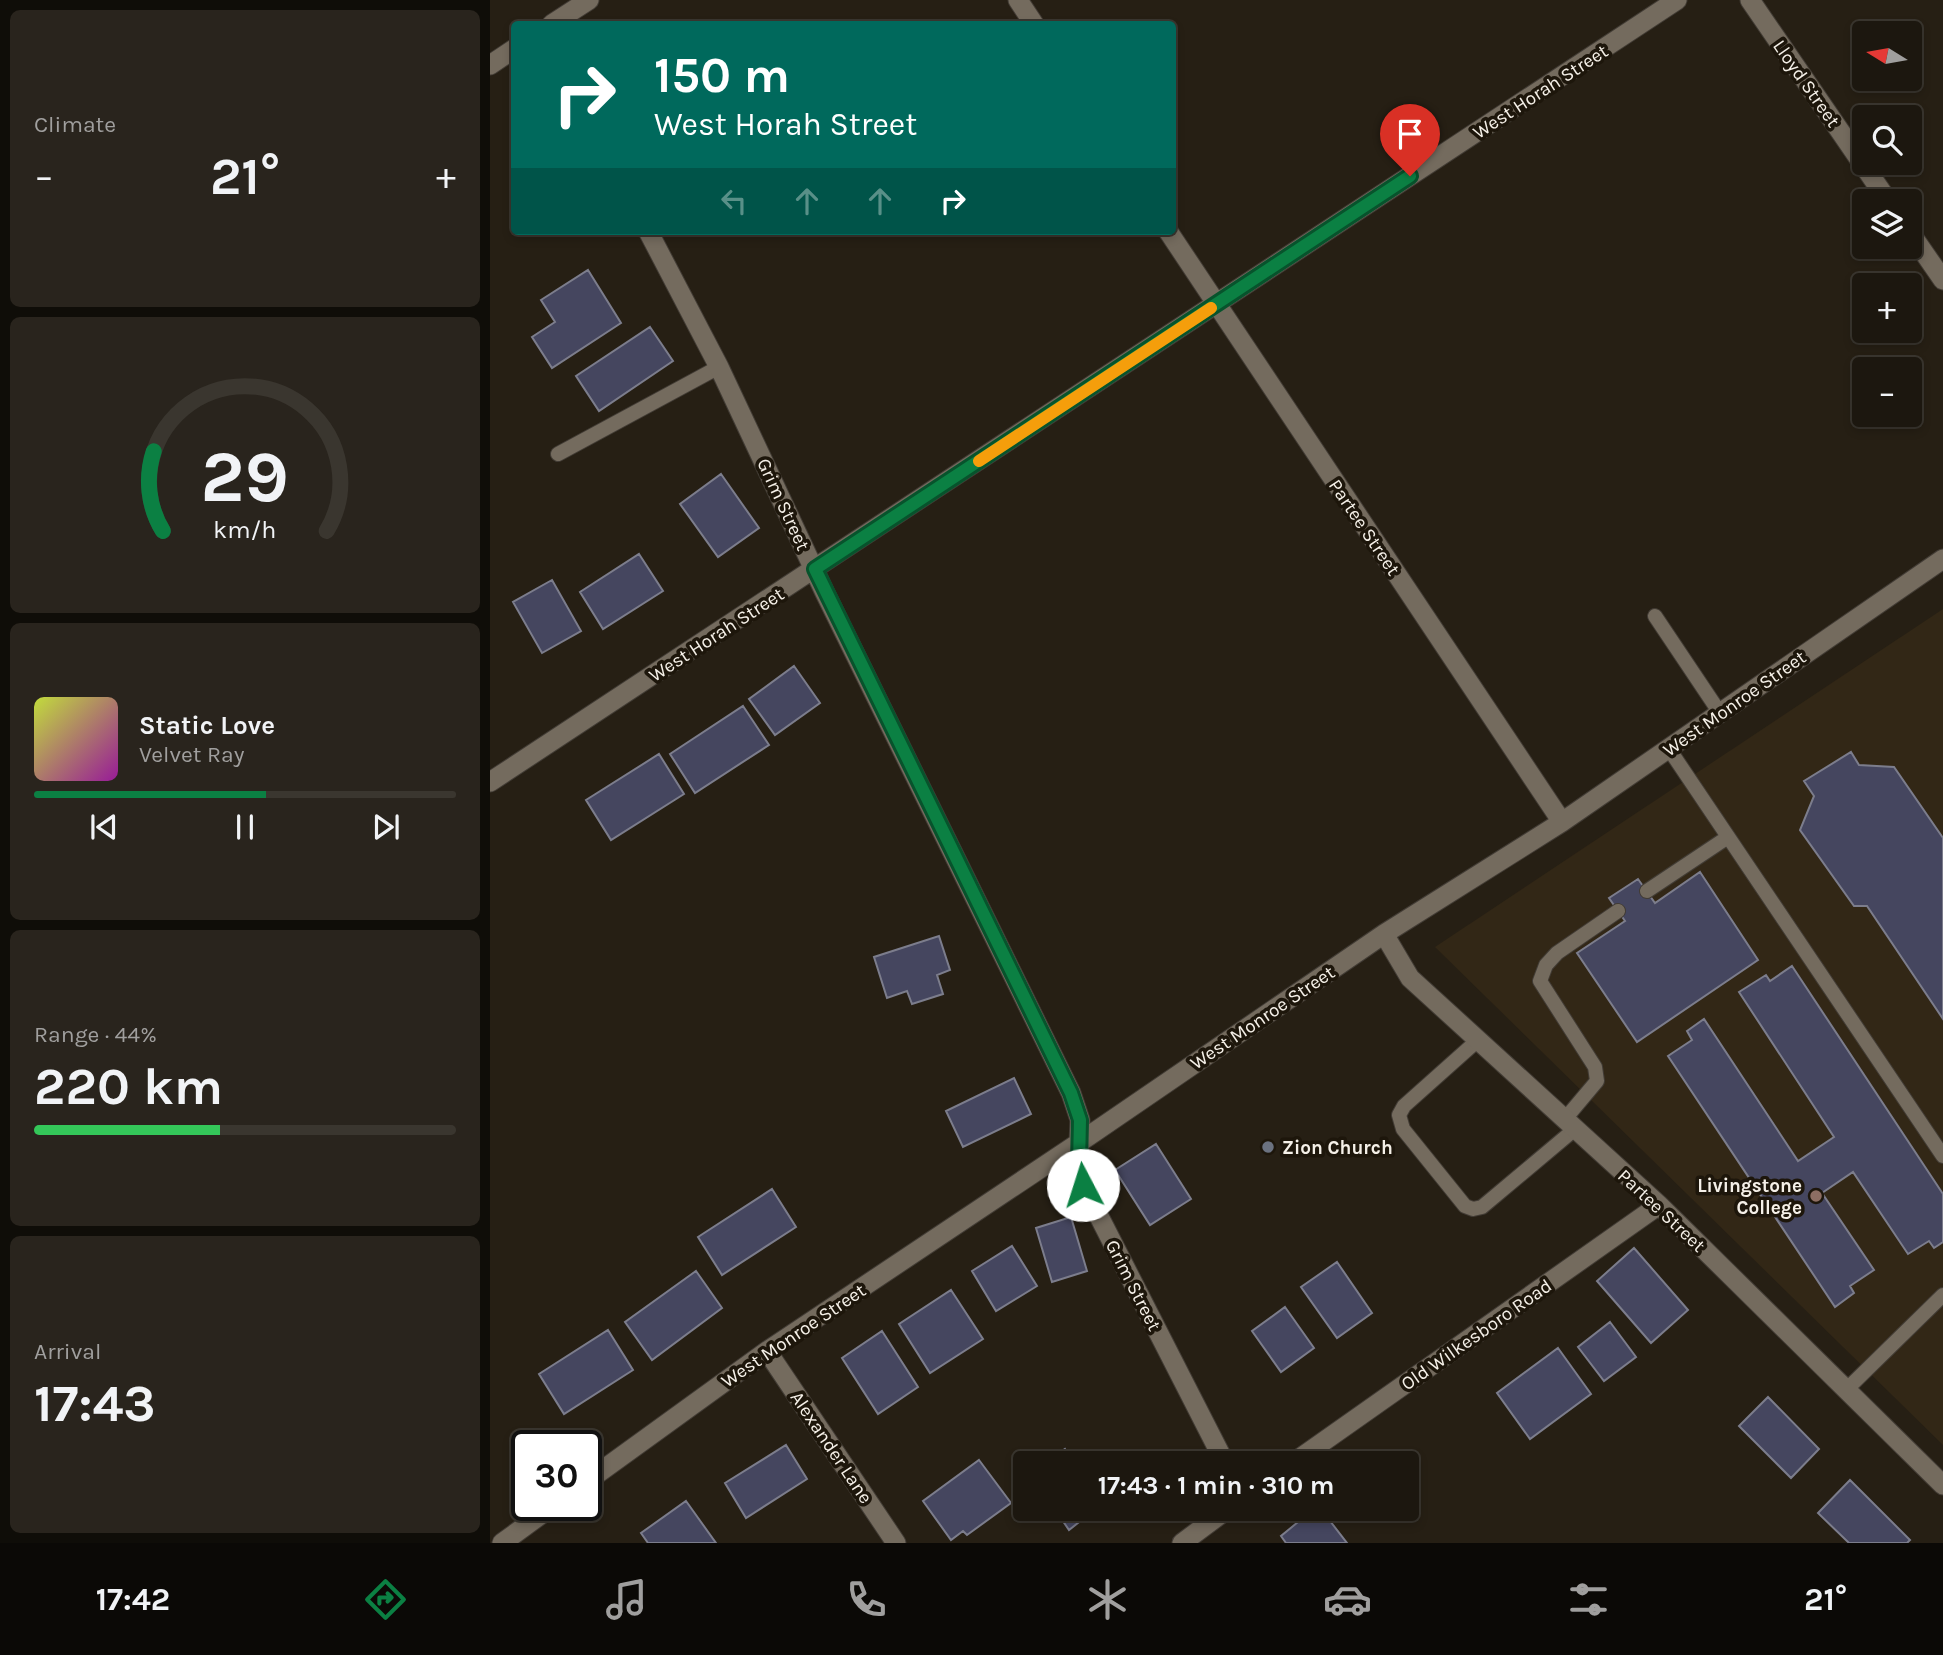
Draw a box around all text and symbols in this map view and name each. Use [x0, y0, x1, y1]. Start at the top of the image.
north arrow [1852, 21, 1922, 91]
map controls [1852, 21, 1922, 427]
street label: Lloyd Street [1768, 36, 1844, 131]
street label: West Horah Street [1469, 40, 1612, 144]
text: 150 m [654, 47, 790, 104]
icon: right [539, 49, 630, 140]
pin [1380, 104, 1440, 176]
button: search [1852, 105, 1922, 175]
text: West Horah Street [654, 106, 917, 143]
text: Climate [34, 111, 116, 138]
icon: arrive [1391, 115, 1429, 153]
text: 21° [210, 146, 280, 207]
text: − [34, 154, 54, 199]
text: + [436, 154, 456, 199]
icon: left [715, 182, 753, 220]
icon: ahead [788, 182, 826, 220]
icon: ahead [861, 182, 899, 220]
icon: right [934, 182, 972, 220]
button: layers [1852, 189, 1922, 259]
button: + [1852, 273, 1922, 343]
button: − [1852, 357, 1922, 427]
text: 29 [201, 434, 289, 519]
street label: Grim Street [752, 455, 814, 554]
street label: Partee Street [1324, 475, 1404, 580]
text: km/h [213, 515, 277, 544]
street label: West Horah Street [645, 583, 788, 687]
street label: West Monroe Street [1659, 646, 1810, 761]
text: Static Love [139, 710, 275, 741]
text: Velvet Ray [139, 741, 244, 768]
icon: previous [85, 808, 123, 846]
icon: pause [226, 808, 264, 846]
icon: next [367, 808, 405, 846]
street label: West Monroe Street [1186, 961, 1339, 1074]
text: Range · 44% [34, 1021, 157, 1048]
text: 220 km [34, 1056, 223, 1117]
place label: Zion Church [1282, 1137, 1393, 1159]
marker: Zion Church [1260, 1139, 1276, 1155]
position arrow [1046, 1148, 1120, 1222]
street label: Partee Street [1613, 1165, 1709, 1257]
place label: Livingstone College [1697, 1175, 1802, 1219]
marker: Livingstone College [1808, 1188, 1824, 1204]
street label: Grim Street [1101, 1236, 1165, 1335]
street label: Old Wilkesboro Road [1397, 1274, 1556, 1395]
street label: West Monroe Street [717, 1279, 870, 1392]
text: Arrival [34, 1338, 101, 1365]
text: 17:43 [34, 1373, 156, 1434]
street label: Alexander Lane [786, 1387, 877, 1508]
speed limit sign: 30 [511, 1430, 602, 1521]
text: 17:43 · 1 min · 310 m [1098, 1470, 1334, 1501]
icon: directions [361, 1575, 410, 1624]
icon: music [602, 1575, 651, 1624]
icon: phone [842, 1575, 891, 1624]
icon: climate [1083, 1575, 1132, 1624]
icon: car [1323, 1575, 1372, 1624]
icon: filters [1564, 1575, 1613, 1624]
text: 17:42 [96, 1581, 170, 1618]
text: 21° [1804, 1581, 1847, 1618]

